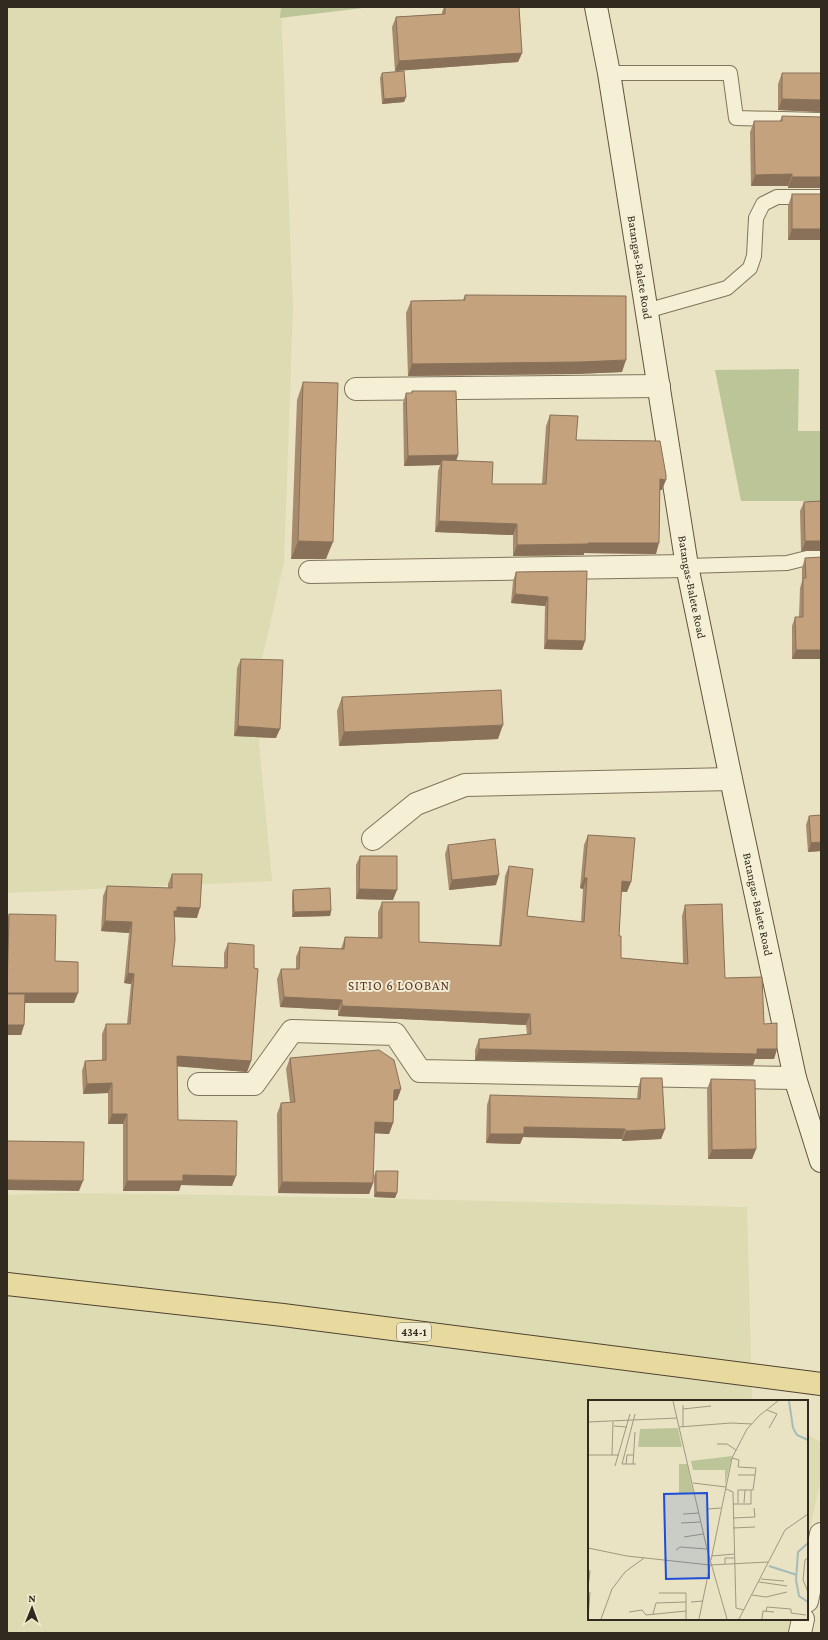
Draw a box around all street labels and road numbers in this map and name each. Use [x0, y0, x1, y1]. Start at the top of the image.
street label: Batangas-Balete Road [625, 214, 655, 321]
street label: Batangas-Balete Road [675, 534, 709, 641]
street label: Batangas-Balete Road [740, 852, 776, 958]
road number: 434-1 [397, 1323, 431, 1341]

